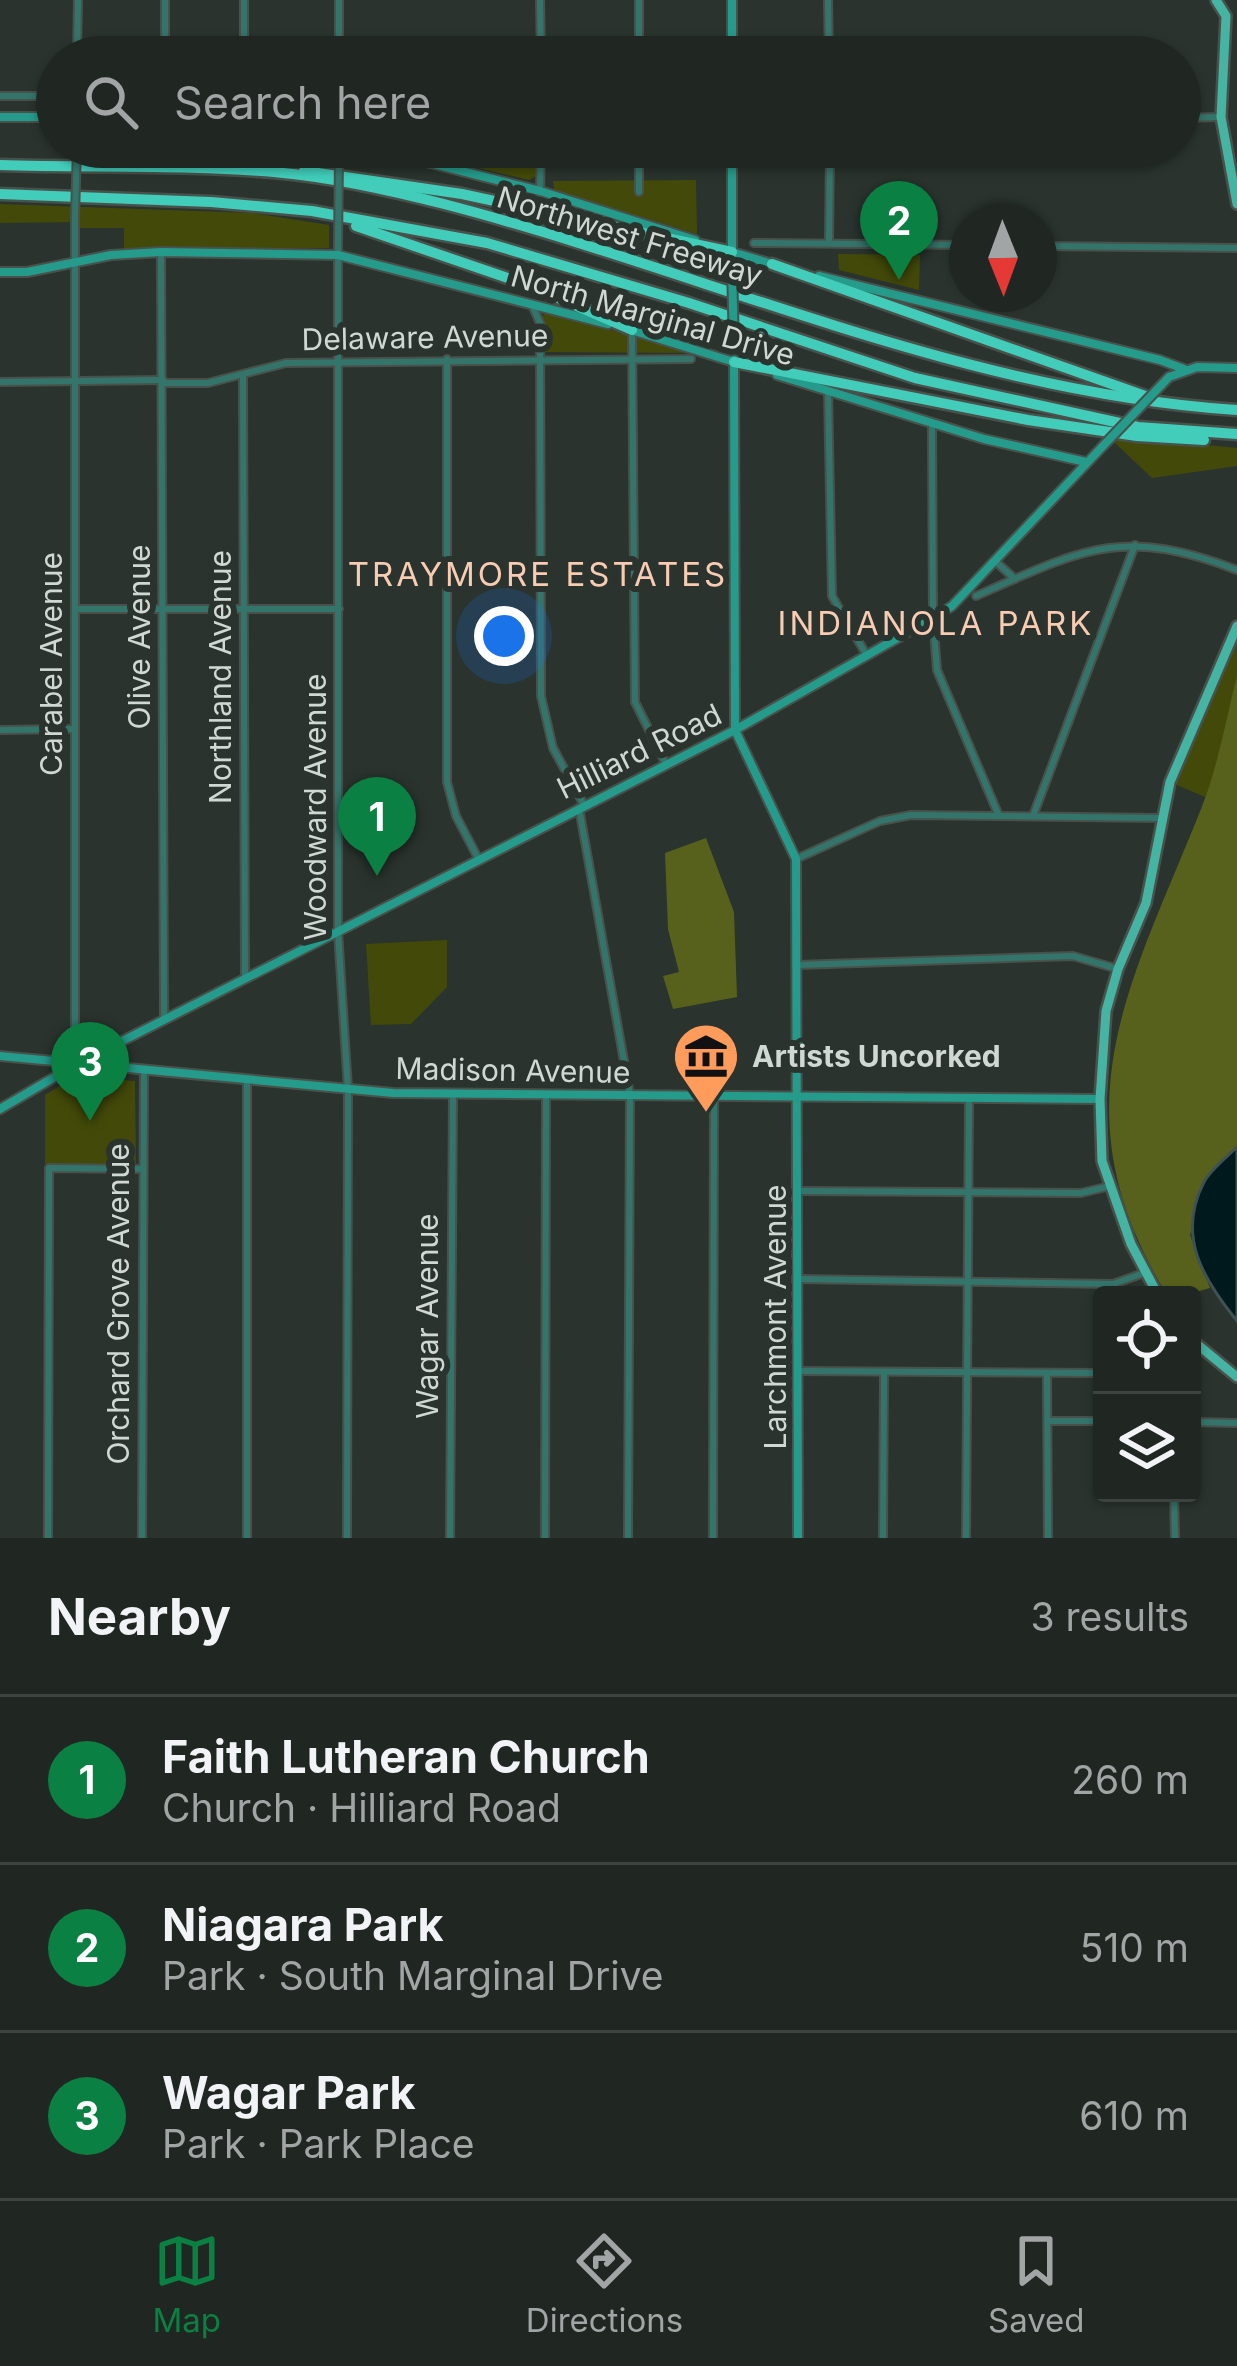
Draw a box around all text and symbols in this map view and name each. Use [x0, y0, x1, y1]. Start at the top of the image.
search box [36, 36, 1201, 168]
icon: search [78, 69, 144, 135]
text: Search here [174, 75, 431, 130]
street label: Northwest Freeway [493, 179, 767, 294]
pin: 2 [860, 181, 938, 280]
north arrow [949, 204, 1057, 312]
street label: North Marginal Drive [507, 257, 799, 373]
street label: Delaware Avenue [301, 317, 549, 357]
street label: Olive Avenue [121, 544, 157, 730]
street label: Northland Avenue [202, 550, 238, 804]
street label: Carabel Avenue [33, 552, 69, 776]
district label: TRAYMORE ESTATES [348, 554, 728, 594]
district label: INDIANOLA PARK [778, 603, 1094, 643]
your location [474, 606, 534, 666]
street label: Woodward Avenue [297, 674, 333, 940]
street label: Hilliard Road [551, 696, 727, 806]
pin: 1 [338, 777, 416, 876]
museum icon: Artists Uncorked [671, 1021, 741, 1115]
pin: 3 [51, 1022, 129, 1121]
place label: Artists Uncorked [752, 1038, 1001, 1074]
street label: Madison Avenue [395, 1050, 631, 1090]
street label: Orchard Grove Avenue [100, 1143, 136, 1465]
street label: Larchmont Avenue [757, 1184, 793, 1450]
street label: Wagar Avenue [409, 1213, 445, 1419]
map controls [1093, 1286, 1201, 1502]
button: locate [1093, 1286, 1201, 1394]
button: layers [1093, 1394, 1201, 1502]
text: Nearby [48, 1586, 231, 1647]
text: 3 results [1031, 1593, 1189, 1640]
text: Faith Lutheran Church [162, 1729, 650, 1784]
text: 1 [79, 1756, 95, 1803]
text: 260 m [1071, 1756, 1189, 1803]
text: Church · Hilliard Road [162, 1784, 561, 1831]
text: Niagara Park [162, 1897, 444, 1952]
text: 2 [75, 1924, 99, 1971]
text: 510 m [1080, 1924, 1189, 1971]
text: Park · South Marginal Drive [162, 1952, 664, 1999]
text: Wagar Park [162, 2065, 416, 2120]
text: 3 [74, 2092, 100, 2139]
text: 610 m [1079, 2092, 1189, 2139]
text: Park · Park Place [162, 2120, 474, 2167]
tab: Map [152, 2228, 221, 2340]
tab: Directions [526, 2228, 683, 2340]
tab: Saved [988, 2228, 1085, 2340]

